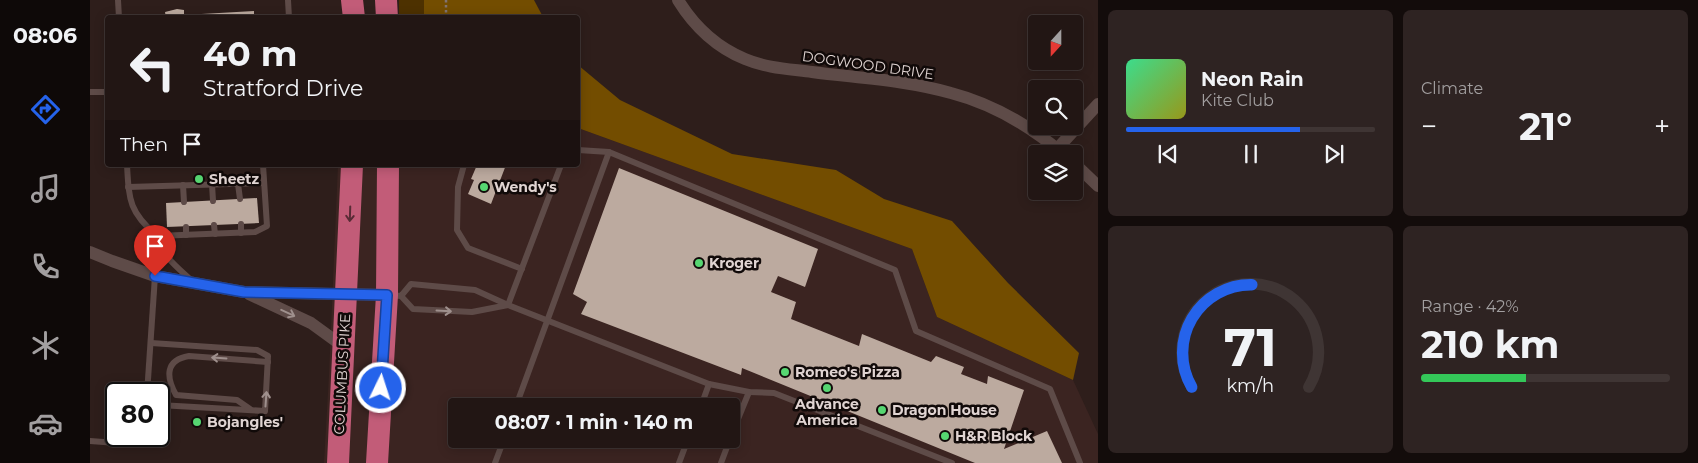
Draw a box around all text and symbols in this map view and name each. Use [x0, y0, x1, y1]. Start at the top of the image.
north arrow [1028, 15, 1082, 70]
map controls [1028, 15, 1083, 200]
text: 08:06 [13, 22, 77, 49]
text: 40 m [203, 32, 298, 75]
icon: left [120, 35, 185, 100]
street label: DOGWOOD DRIVE [801, 47, 935, 83]
text: Neon Rain [1201, 68, 1304, 91]
text: Stratford Drive [203, 75, 363, 102]
text: Climate [1421, 79, 1483, 98]
button: search [1028, 80, 1083, 135]
text: Kite Club [1201, 91, 1274, 110]
icon: directions [28, 92, 63, 127]
text: 21° [1519, 103, 1572, 150]
text: − [1421, 109, 1437, 143]
text: + [1654, 109, 1670, 143]
icon: arrive [178, 130, 206, 158]
text: Then [120, 133, 168, 156]
icon: previous [1154, 140, 1182, 168]
icon: pause [1237, 140, 1265, 168]
icon: next [1320, 140, 1348, 168]
button: layers [1028, 145, 1083, 200]
place label: Sheetz [209, 170, 259, 188]
icon: music [28, 171, 63, 206]
marker: Sheetz [193, 173, 205, 185]
place label: Wendy's [494, 178, 557, 196]
marker: Wendy's [478, 181, 490, 193]
one-way arrow [345, 205, 354, 221]
pin [134, 225, 176, 276]
icon: arrive [141, 232, 169, 260]
icon: phone [28, 249, 63, 284]
place label: Kroger [709, 254, 759, 272]
marker: Kroger [693, 257, 705, 269]
text: Range · 42% [1421, 297, 1519, 316]
one-way arrow [436, 306, 452, 315]
one-way arrow [280, 308, 295, 318]
street label: COLUMBUS PIKE [330, 313, 354, 435]
text: 71 [1224, 316, 1277, 379]
text: 210 km [1421, 321, 1560, 368]
icon: climate [28, 328, 63, 363]
one-way arrow [212, 354, 228, 363]
position arrow [354, 361, 406, 413]
place label: Romeo's Pizza [795, 363, 900, 381]
marker: Romeo's Pizza [779, 366, 791, 378]
text: km/h [1227, 375, 1274, 396]
speed limit sign: 80 [105, 382, 170, 447]
marker: Advance America [821, 382, 833, 394]
one-way arrow [261, 391, 270, 407]
place label: Advance America [794, 395, 859, 429]
place label: Dragon House [892, 401, 997, 419]
marker: Dragon House [876, 404, 888, 416]
icon: car [28, 406, 63, 441]
text: 08:07 · 1 min · 140 m [495, 411, 693, 434]
place label: Bojangles' [207, 413, 283, 431]
marker: Bojangles' [191, 416, 203, 428]
place label: H&R Block [955, 427, 1033, 445]
marker: H&R Block [939, 430, 951, 442]

